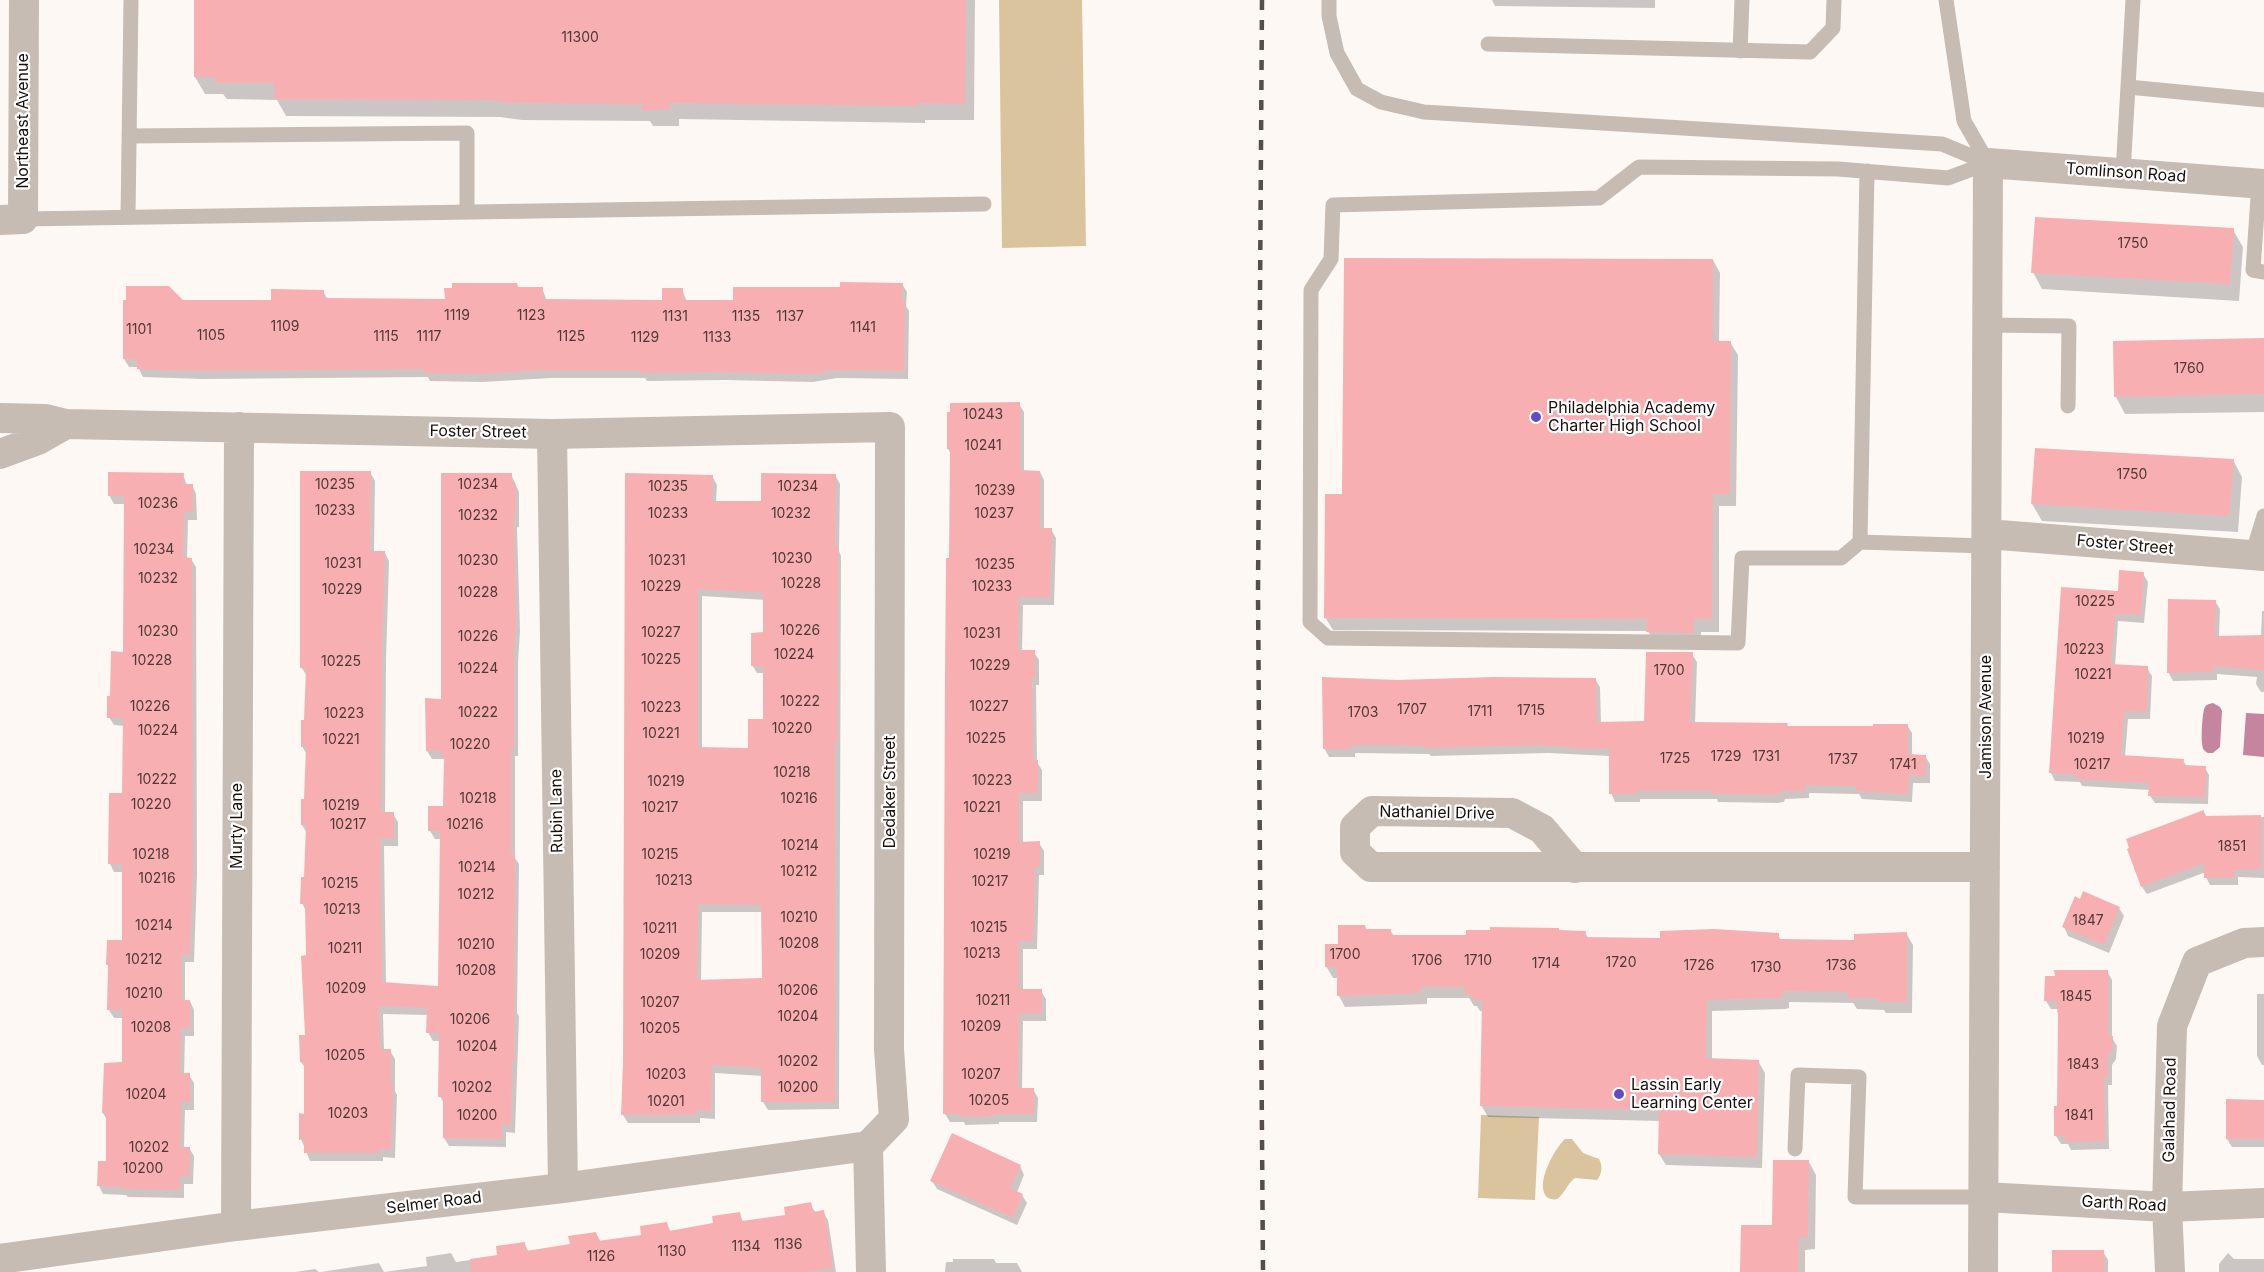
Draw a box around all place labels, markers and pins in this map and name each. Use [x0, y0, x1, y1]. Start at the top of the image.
place label: Philadelphia Academy Charter High School [1548, 398, 1715, 436]
marker: Philadelphia Academy Charter High School [1529, 410, 1543, 424]
place label: Lassin Early Learning Center [1631, 1075, 1753, 1113]
marker: Lassin Early Learning Center [1612, 1087, 1626, 1101]

